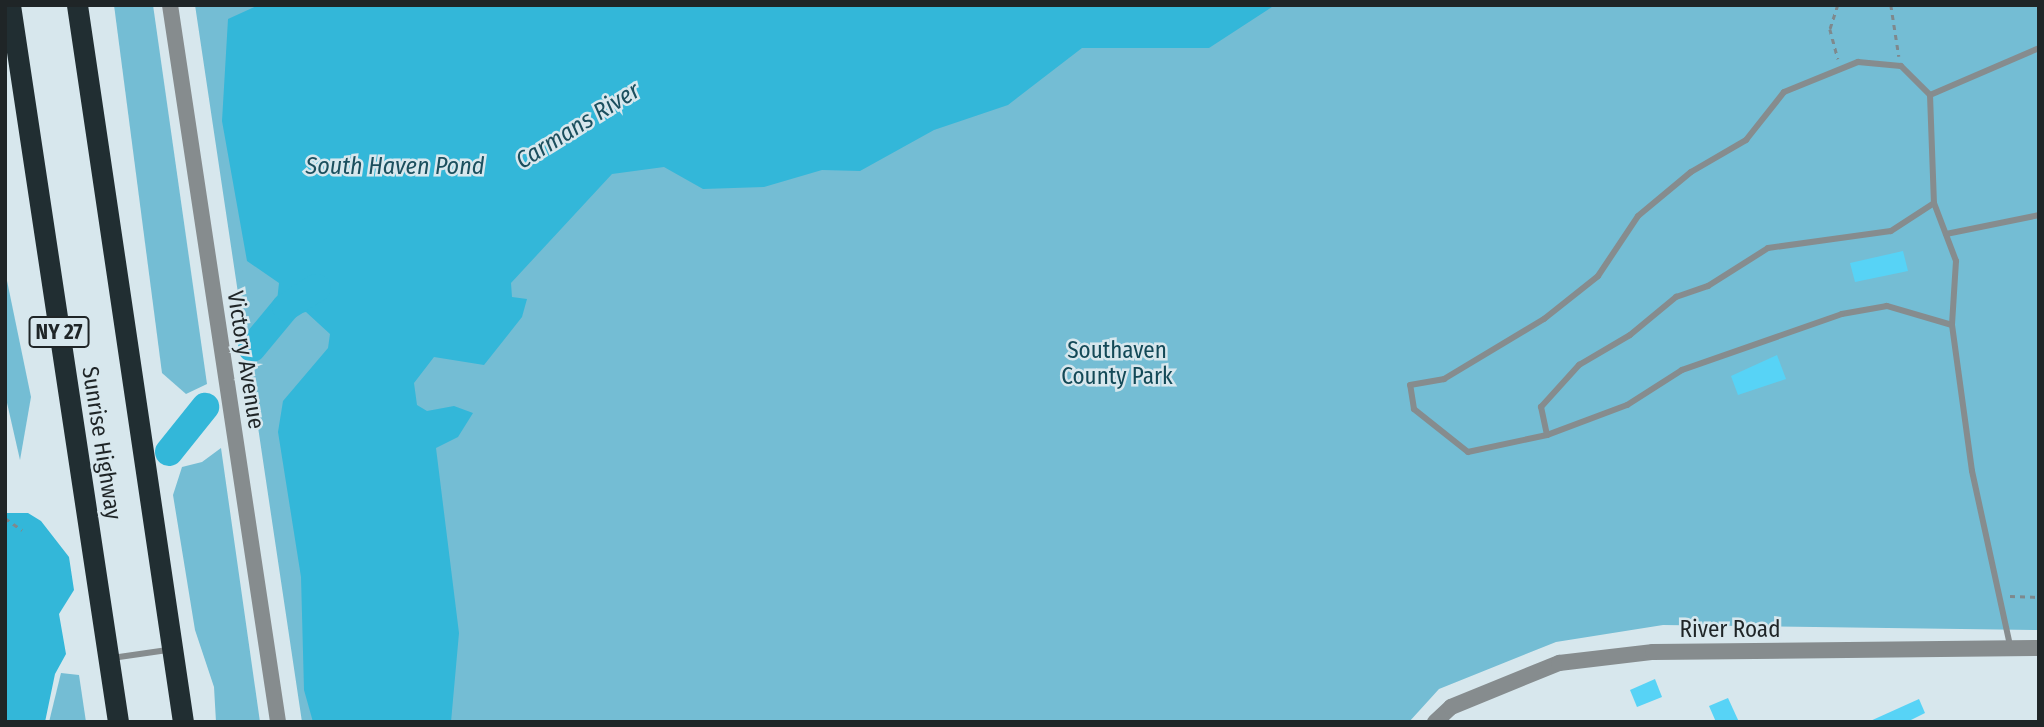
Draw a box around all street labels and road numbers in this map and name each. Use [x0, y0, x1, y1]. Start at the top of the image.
street label: Victory Avenue [221, 289, 271, 431]
road number: NY 27 [28, 314, 90, 350]
street label: Sunrise Highway [76, 365, 128, 521]
street label: River Road [1680, 615, 1780, 643]

